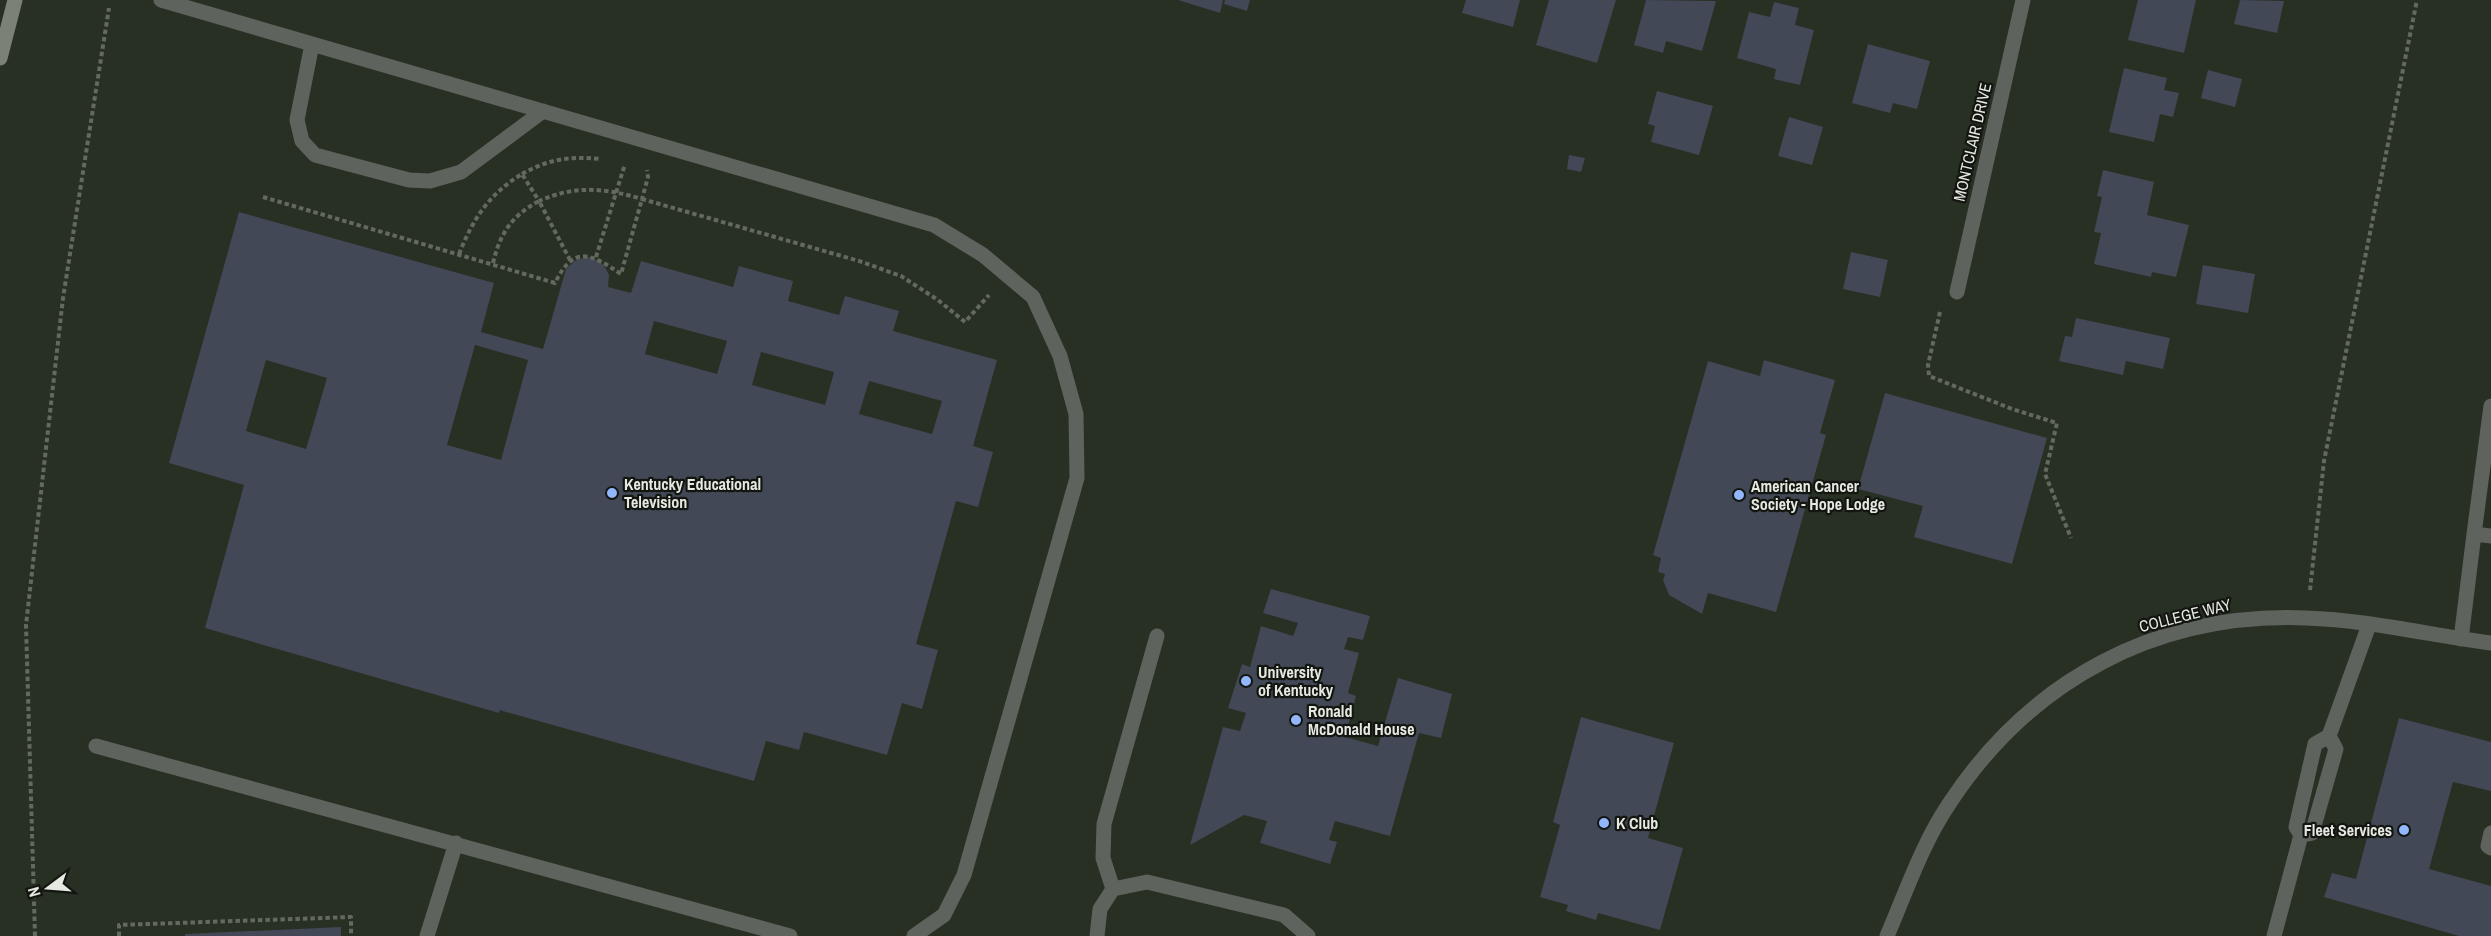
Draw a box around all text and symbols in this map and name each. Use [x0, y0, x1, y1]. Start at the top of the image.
street label: MONTCLAIR DRIVE [1948, 81, 1996, 203]
place label: Kentucky Educational Television [624, 473, 761, 513]
place label: American Cancer Society - Hope Lodge [1751, 475, 1885, 515]
marker: Kentucky Educational Television [605, 486, 619, 500]
marker: American Cancer Society - Hope Lodge [1732, 488, 1746, 502]
street label: COLLEGE WAY [2137, 593, 2234, 637]
place label: University of Kentucky [1258, 661, 1334, 701]
marker: University of Kentucky [1239, 674, 1253, 688]
place label: Ronald McDonald House [1308, 700, 1414, 740]
marker: Ronald McDonald House [1289, 713, 1303, 727]
place label: K Club [1616, 812, 1658, 834]
marker: K Club [1597, 816, 1611, 830]
place label: Fleet Services [2304, 819, 2392, 841]
marker: Fleet Services [2397, 823, 2411, 837]
north arrow [18, 858, 78, 918]
text: N [22, 885, 45, 900]

